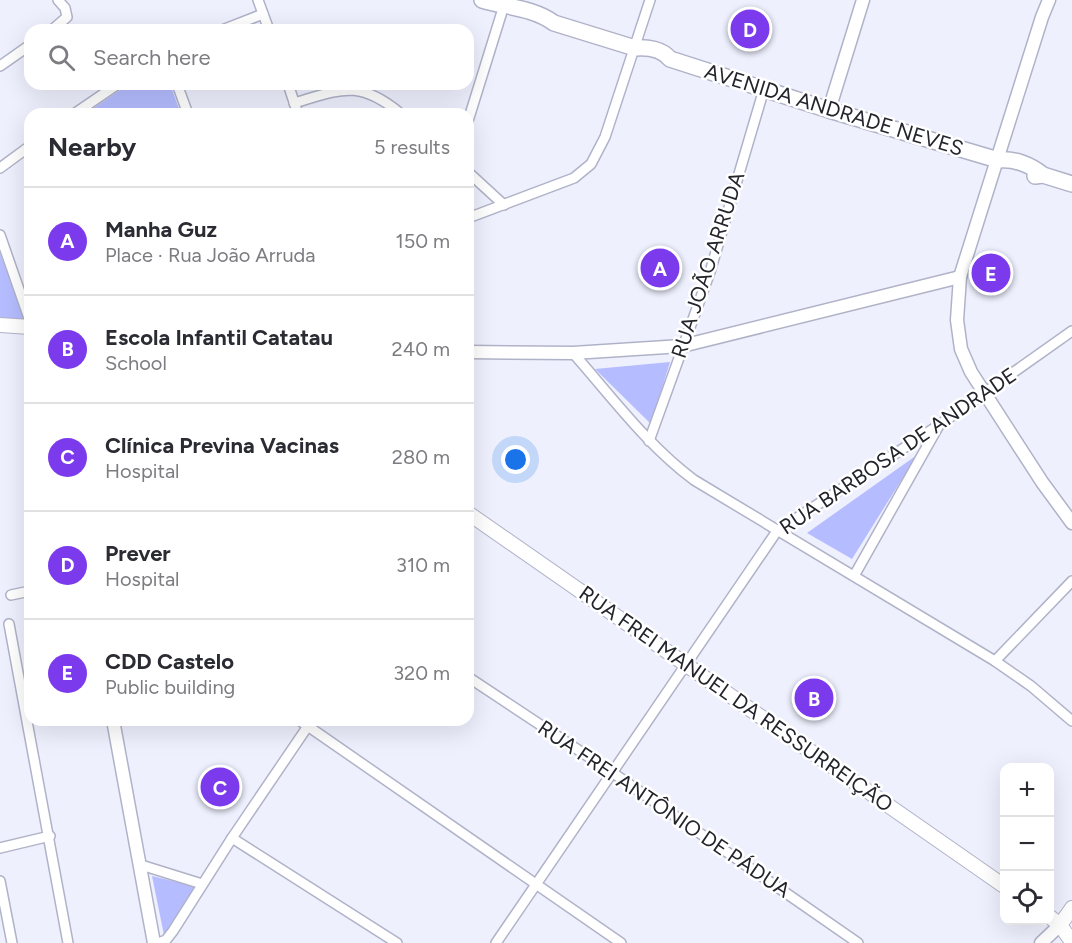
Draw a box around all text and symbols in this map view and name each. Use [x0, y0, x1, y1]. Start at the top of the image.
pin: D [730, 6, 770, 51]
search box [24, 24, 474, 90]
icon: search [45, 41, 78, 74]
text: Search here [93, 44, 211, 71]
street label: AVENIDA ANDRADE NEVES [702, 58, 966, 161]
text: Nearby [48, 131, 136, 163]
text: 5 results [374, 135, 450, 159]
street label: RUA JOÃO ARRUDA [666, 169, 749, 361]
text: Manha Guz [105, 216, 217, 243]
text: A [60, 229, 75, 253]
text: 150 m [395, 229, 450, 253]
text: Place · Rua João Arruda [105, 243, 315, 267]
pin: A [640, 246, 680, 290]
pin: E [972, 250, 1010, 296]
text: Escola Infantil Catatau [105, 324, 333, 351]
text: B [61, 337, 74, 361]
text: 240 m [392, 337, 450, 361]
text: School [105, 351, 167, 375]
street label: RUA BARBOSA DE ANDRADE [775, 362, 1021, 539]
text: Clínica Previna Vacinas [105, 432, 339, 459]
text: C [60, 445, 75, 469]
text: 280 m [392, 445, 450, 469]
your location [501, 445, 530, 474]
text: Hospital [105, 459, 180, 483]
text: Prever [105, 540, 171, 567]
text: D [61, 553, 75, 577]
text: 310 m [396, 553, 450, 577]
text: Hospital [105, 567, 180, 591]
street label: RUA FREI MANUEL DA RESSURREIÇÃO [575, 580, 898, 817]
text: CDD Castelo [105, 648, 234, 675]
text: E [62, 661, 73, 685]
text: 320 m [393, 661, 450, 685]
text: Public building [105, 675, 235, 699]
pin: B [794, 676, 834, 720]
street label: RUA FREI ANTÔNIO DE PÁDUA [533, 715, 795, 903]
map controls [1000, 763, 1054, 925]
button: + [1000, 763, 1054, 817]
pin: C [200, 764, 240, 810]
button: − [1000, 817, 1054, 871]
button: locate [1000, 871, 1054, 925]

